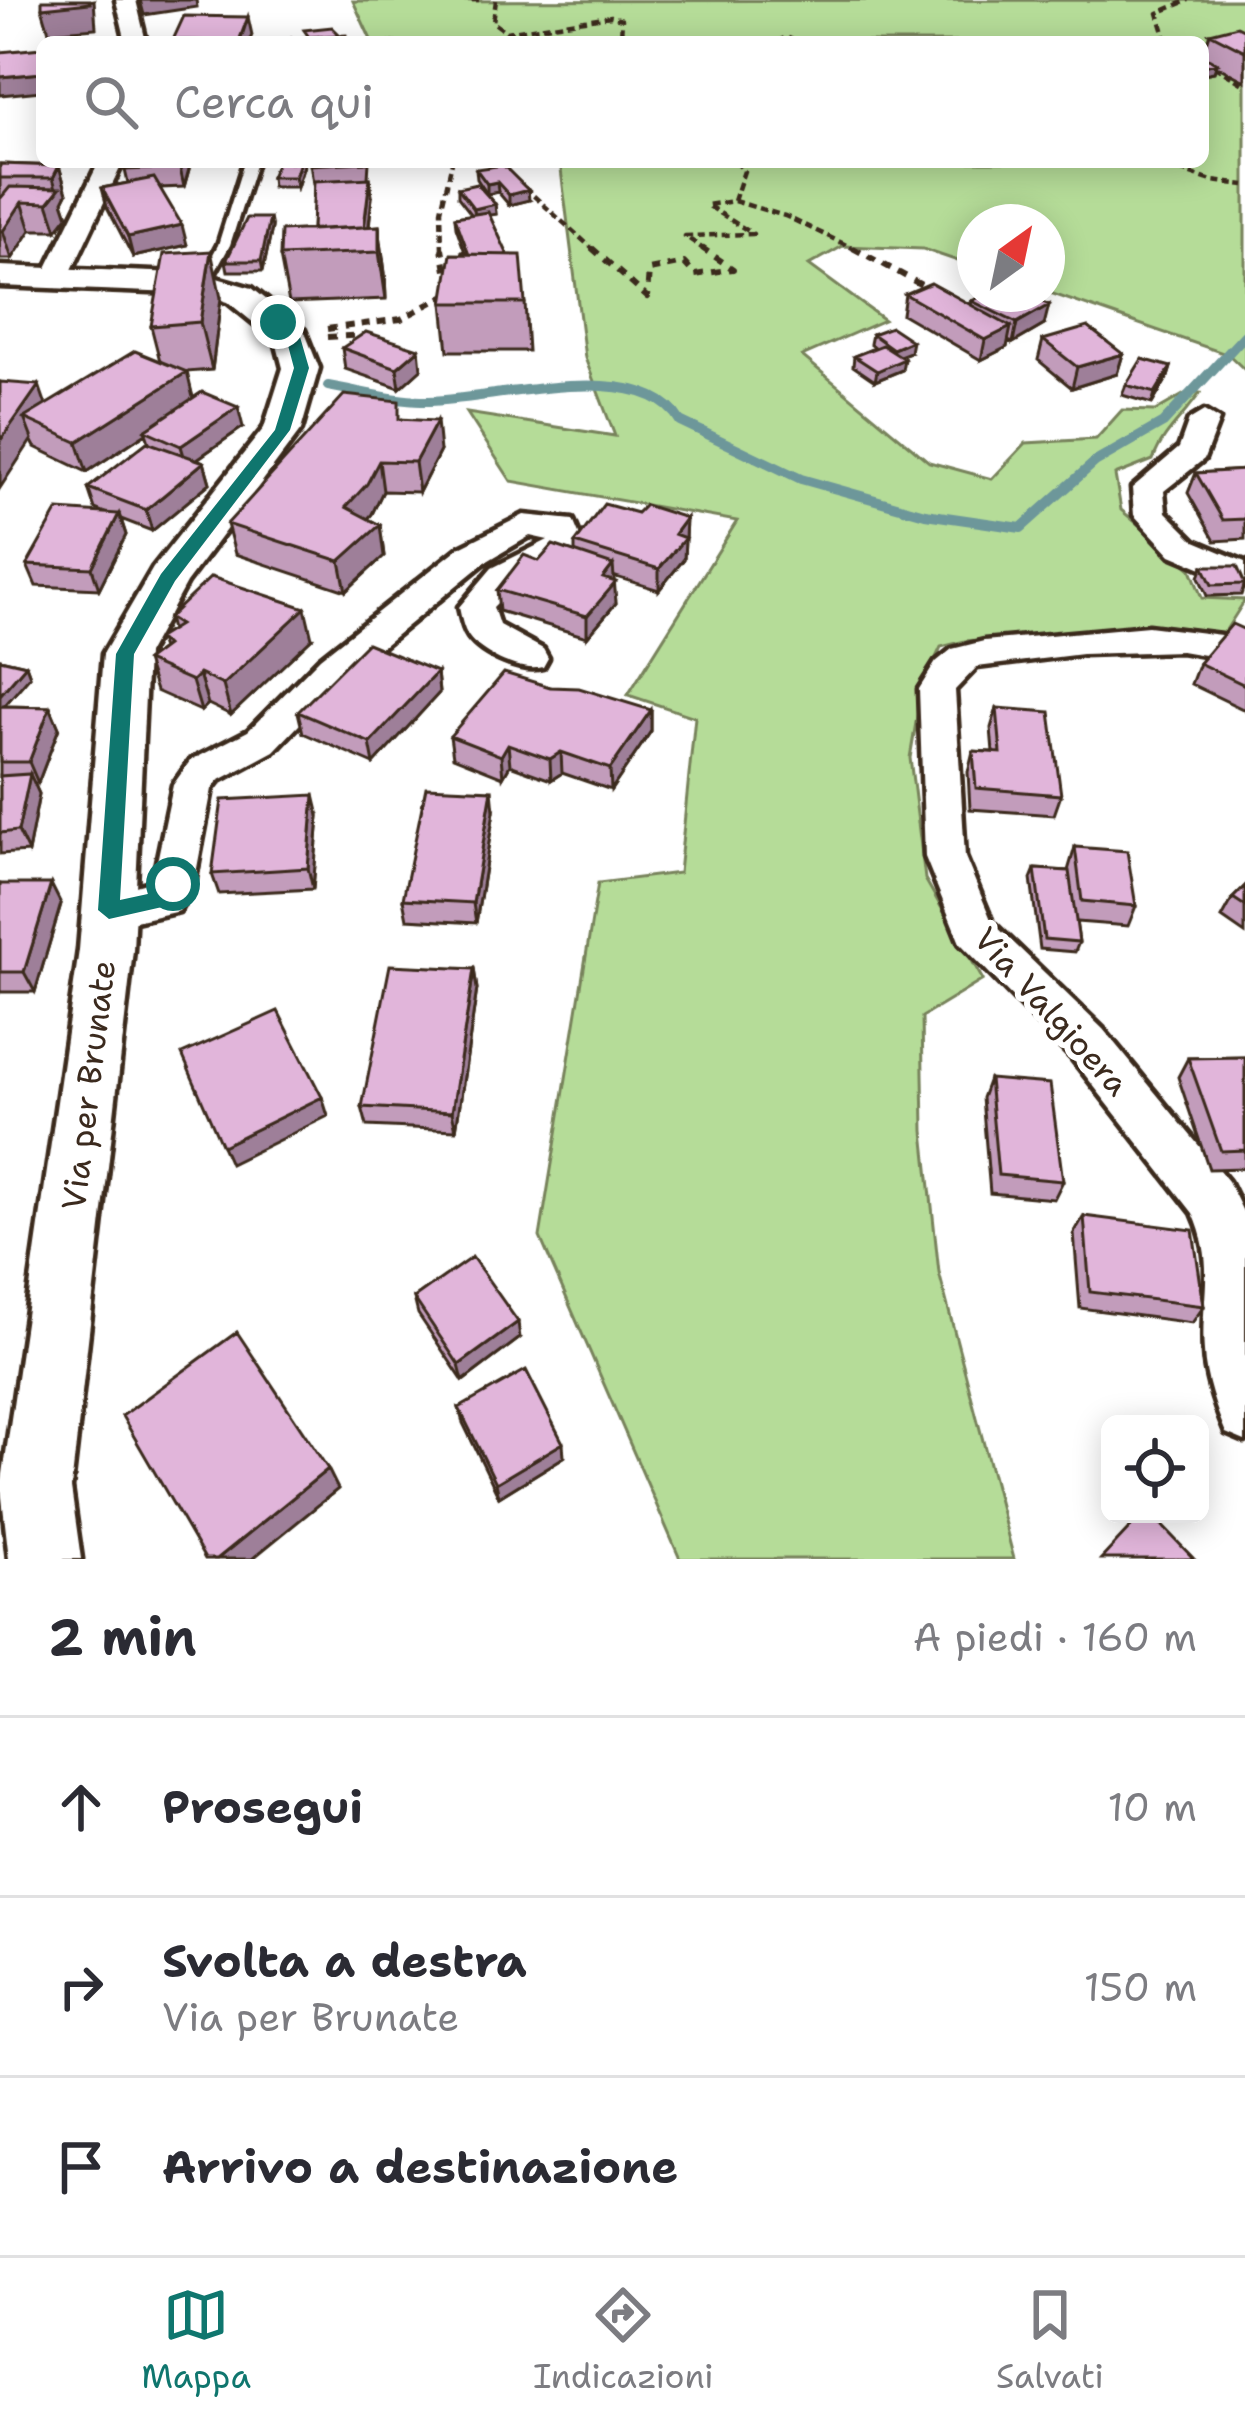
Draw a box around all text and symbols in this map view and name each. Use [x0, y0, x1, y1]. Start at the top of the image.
search box [36, 36, 1209, 168]
icon: search [78, 69, 144, 135]
text: Cerca qui [174, 72, 374, 132]
north arrow [957, 204, 1065, 312]
route end [251, 295, 305, 349]
route start [146, 857, 200, 911]
street label: Via Valgioera [964, 917, 1140, 1105]
street label: Via per Brunate [51, 957, 126, 1213]
map controls [1101, 1415, 1209, 1523]
button: locate [1101, 1415, 1209, 1523]
text: 2 min [48, 1603, 197, 1671]
text: A piedi · 160 m [913, 1611, 1197, 1663]
icon: ahead [48, 1774, 114, 1840]
text: Prosegui [162, 1777, 363, 1837]
text: 10 m [1108, 1781, 1197, 1833]
text: Svolta a destra [162, 1931, 527, 1991]
icon: right [48, 1954, 114, 2020]
text: 150 m [1084, 1961, 1197, 2013]
text: Via per Brunate [162, 1991, 459, 2043]
icon: arrive [48, 2134, 114, 2200]
text: Arrivo a destinazione [162, 2137, 678, 2197]
tab: Mappa [141, 2282, 251, 2399]
tab: Indicazioni [533, 2282, 714, 2399]
tab: Salvati [996, 2282, 1104, 2399]

